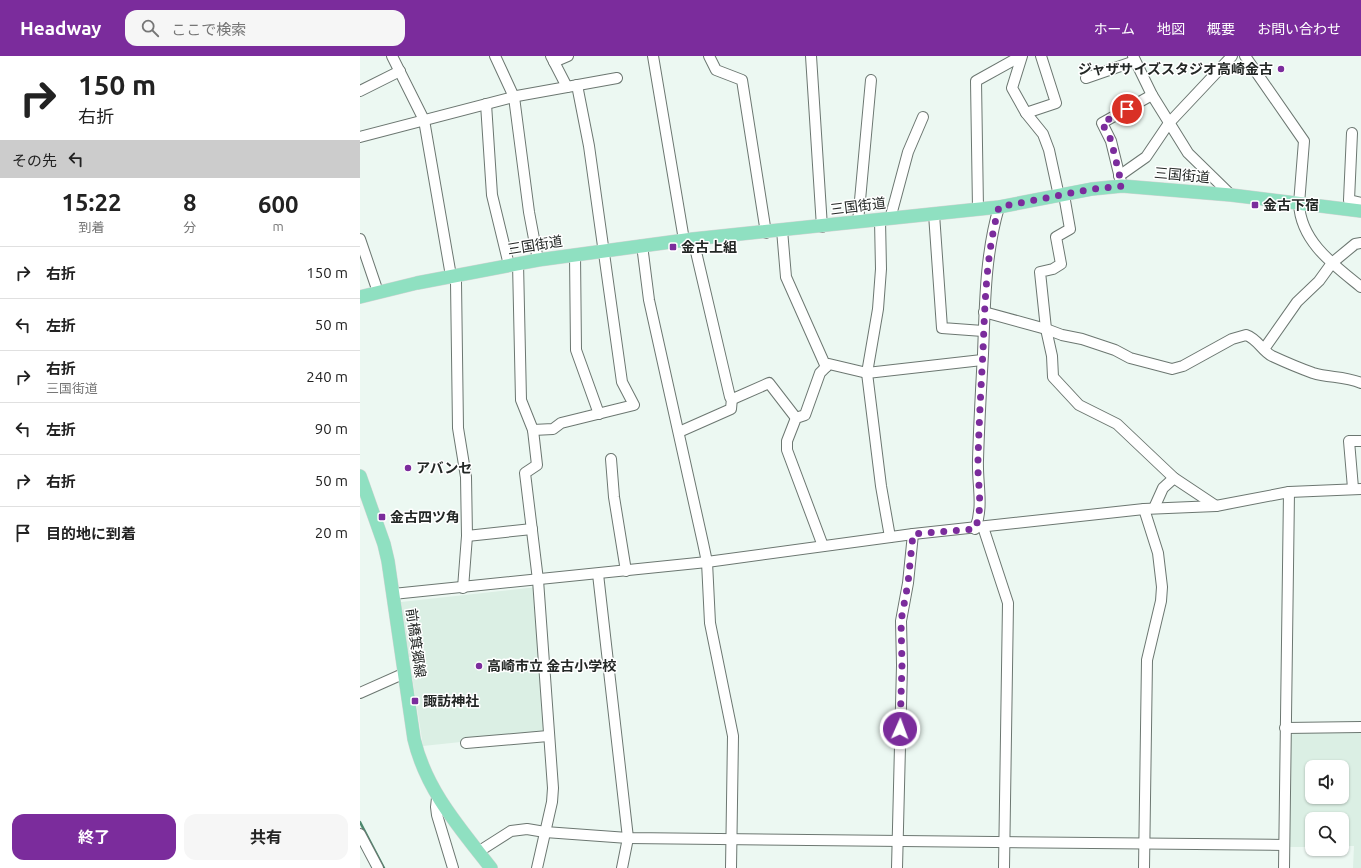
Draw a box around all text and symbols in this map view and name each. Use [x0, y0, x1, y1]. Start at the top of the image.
search box [125, 10, 405, 46]
text: Headway [20, 17, 101, 39]
icon: search [139, 17, 161, 39]
text: ここで検索 [171, 21, 246, 38]
text: ホーム [1093, 21, 1135, 37]
text: 地図 [1157, 21, 1185, 37]
text: 概要 [1207, 21, 1235, 37]
text: お問い合わせ [1257, 21, 1341, 37]
place label: ジャザサイズスタジオ高崎金古 [1078, 61, 1273, 77]
marker: ジャザサイズスタジオ高崎金古 [1276, 64, 1286, 74]
text: 150 m [78, 69, 156, 100]
icon: right [12, 72, 64, 124]
pin [1110, 92, 1144, 126]
icon: arrive [1116, 98, 1138, 120]
text: 右折 [78, 106, 114, 126]
icon: left [65, 148, 87, 170]
text: その先 [12, 152, 57, 169]
street label: 三国街道 [1153, 165, 1211, 185]
text: 15:22 [61, 189, 122, 216]
text: 8 [183, 189, 196, 216]
text: 600 [258, 191, 299, 218]
street label: 三国街道 [829, 195, 887, 217]
place label: 金古下宿 [1263, 197, 1319, 213]
marker: 金古下宿 [1250, 200, 1260, 210]
text: m [273, 219, 284, 233]
text: 到着 [78, 220, 104, 234]
text: 分 [183, 220, 196, 234]
street label: 三国街道 [506, 233, 564, 257]
place label: 金古上組 [681, 239, 737, 255]
marker: 金古上組 [668, 242, 678, 252]
icon: right [12, 262, 34, 284]
text: 150 m [306, 264, 348, 281]
text: 右折 [46, 265, 76, 282]
icon: left [12, 314, 34, 336]
text: 50 m [315, 316, 348, 333]
text: 左折 [46, 317, 76, 334]
text: 右折 [46, 360, 76, 377]
icon: right [12, 366, 34, 388]
text: 240 m [306, 368, 348, 385]
text: 三国街道 [46, 381, 98, 395]
icon: left [12, 418, 34, 440]
text: 90 m [315, 420, 348, 437]
text: 左折 [46, 421, 76, 438]
place label: アバンセ [416, 460, 472, 476]
marker: アバンセ [403, 463, 413, 473]
icon: right [12, 470, 34, 492]
text: 50 m [315, 472, 348, 489]
text: 右折 [46, 473, 76, 490]
place label: 金古四ツ角 [390, 509, 460, 525]
marker: 金古四ツ角 [377, 512, 387, 522]
icon: arrive [12, 522, 34, 544]
text: 20 m [315, 524, 348, 541]
text: 目的地に到着 [46, 525, 136, 542]
street label: 前橋箕郷線 [403, 607, 429, 679]
place label: 高崎市立 金古小学校 [487, 658, 616, 674]
marker: 高崎市立 金古小学校 [474, 661, 484, 671]
place label: 諏訪神社 [423, 693, 479, 709]
marker: 諏訪神社 [410, 696, 420, 706]
position arrow [879, 708, 921, 750]
map controls [1305, 760, 1349, 856]
button: sound [1305, 760, 1349, 804]
button: search [1305, 812, 1349, 856]
button: 終了 [12, 814, 176, 860]
button: 共有 [184, 814, 348, 860]

